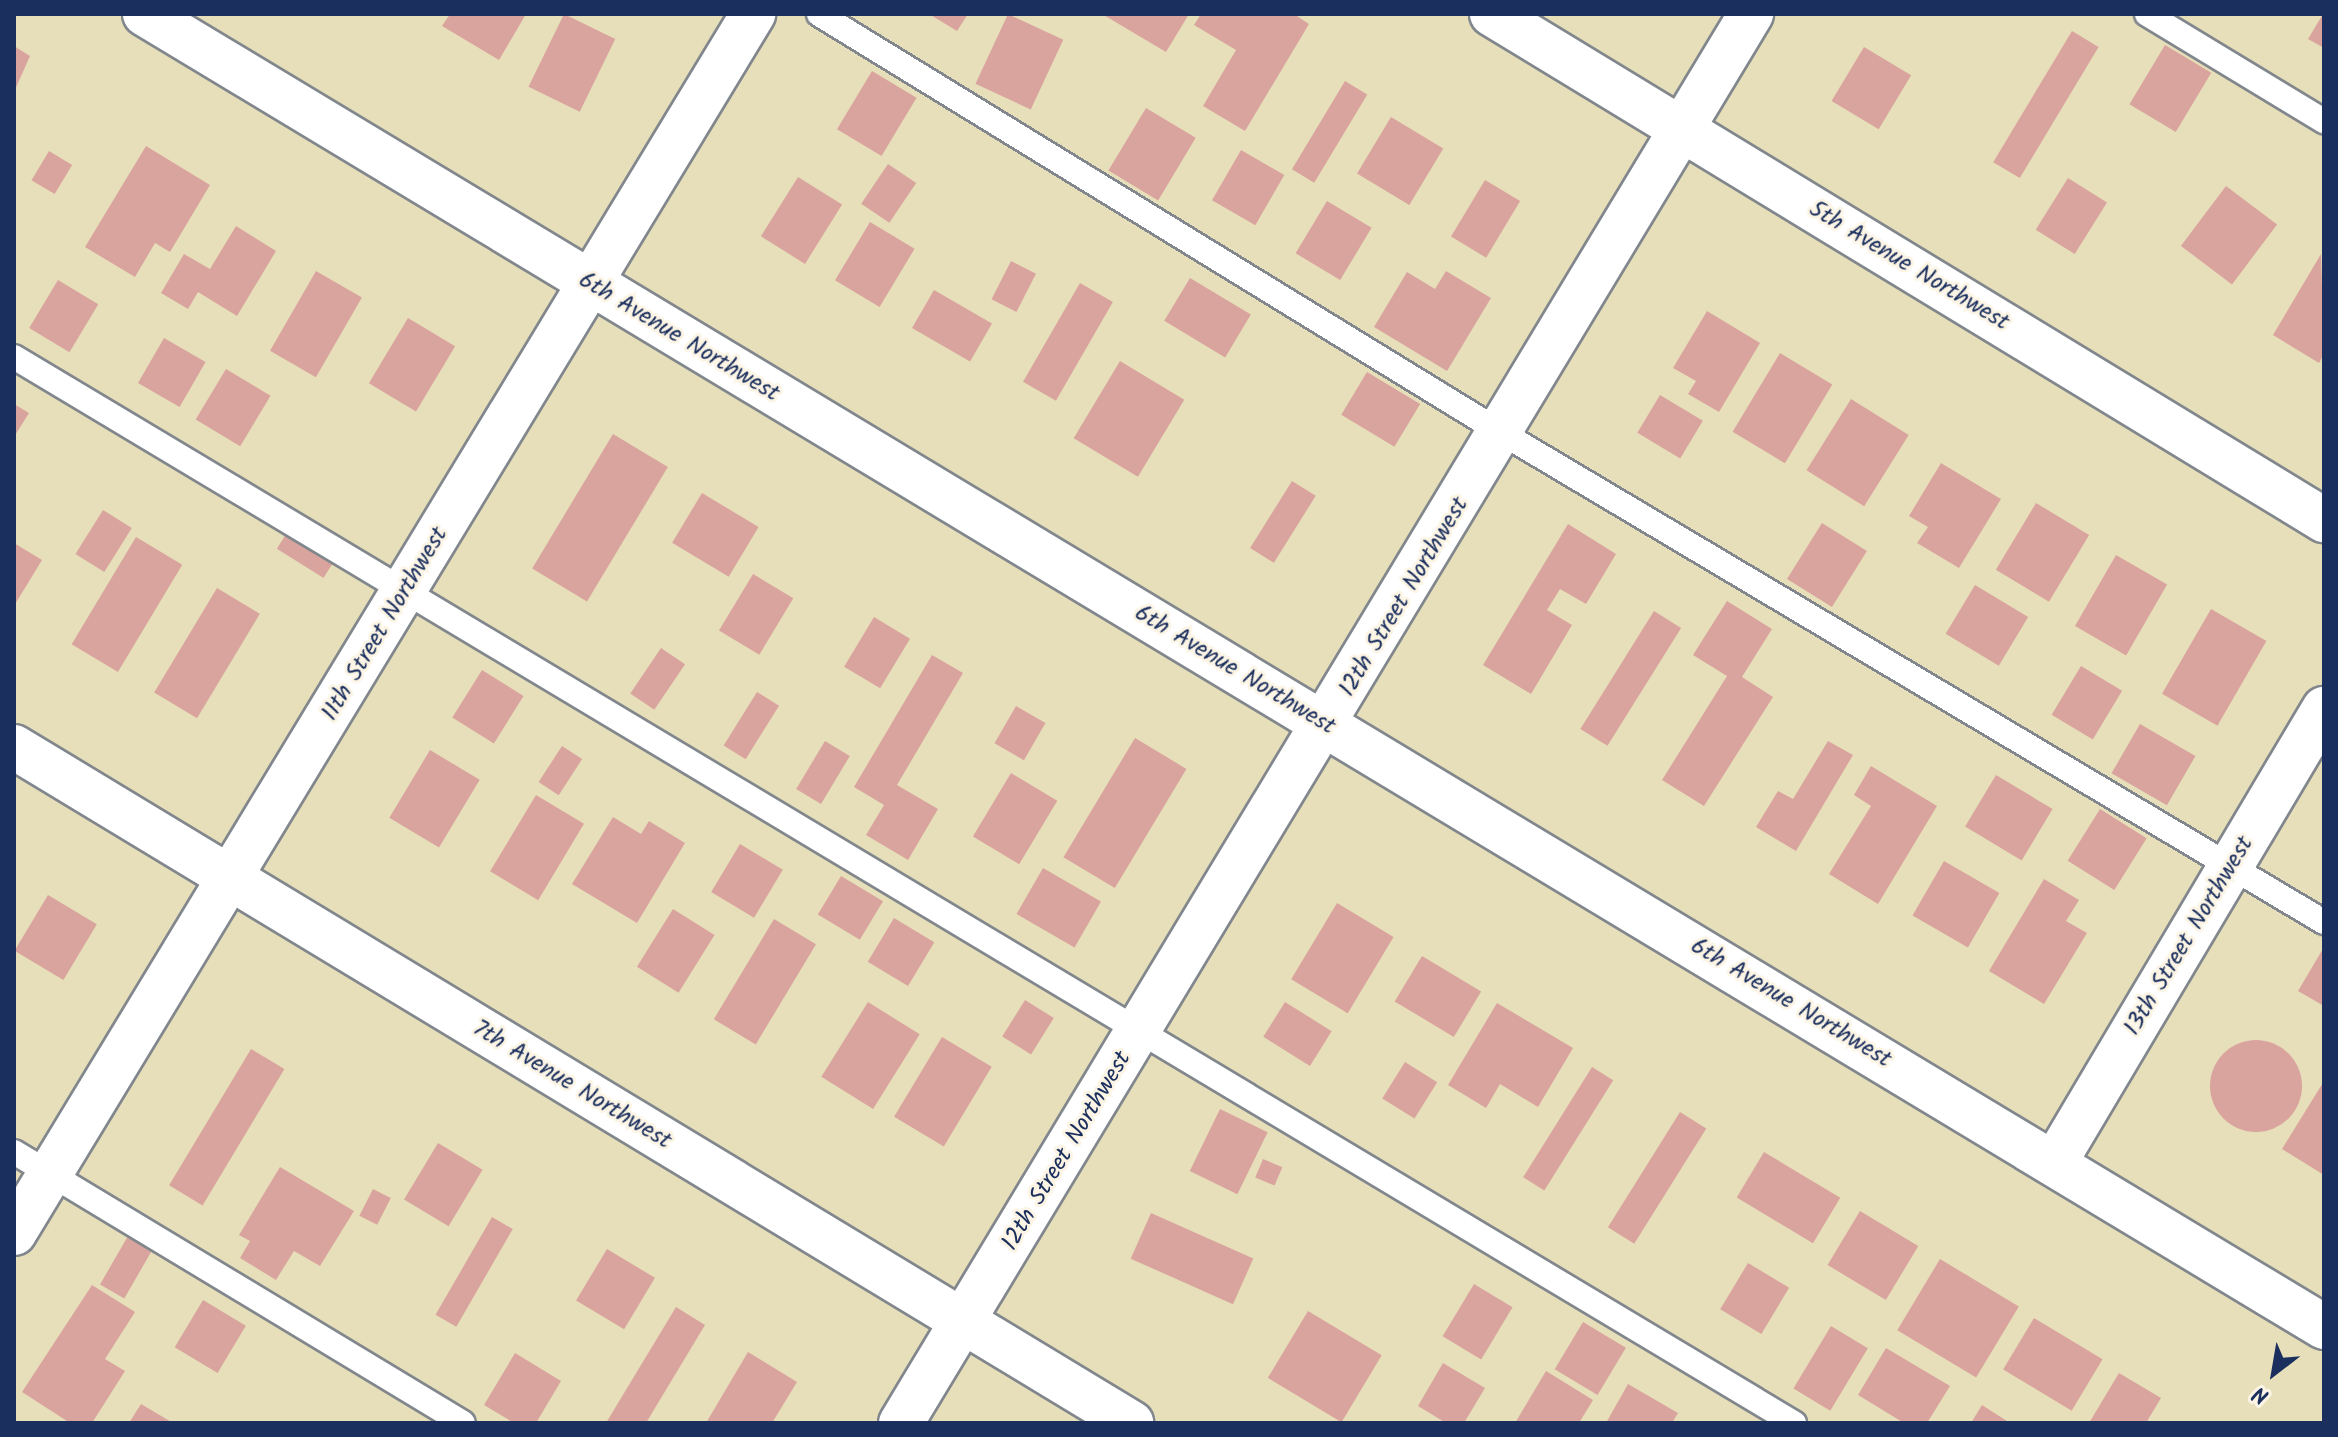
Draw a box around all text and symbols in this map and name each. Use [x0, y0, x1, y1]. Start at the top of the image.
street label: 5th Avenue Northwest [1804, 195, 2014, 337]
street label: 6th Avenue Northwest [573, 266, 785, 408]
street label: 12th Street Northwest [1333, 492, 1475, 702]
street label: 11th Street Northwest [316, 522, 454, 726]
street label: 6th Avenue Northwest [1129, 599, 1341, 741]
street label: 13th Street Northwest [2118, 831, 2260, 1041]
street label: 6th Avenue Northwest [1685, 932, 1897, 1074]
street label: 7th Avenue Northwest [467, 1014, 677, 1156]
street label: 12th Street Northwest [996, 1046, 1138, 1256]
north arrow [2234, 1333, 2314, 1413]
text: N [2246, 1375, 2276, 1413]

